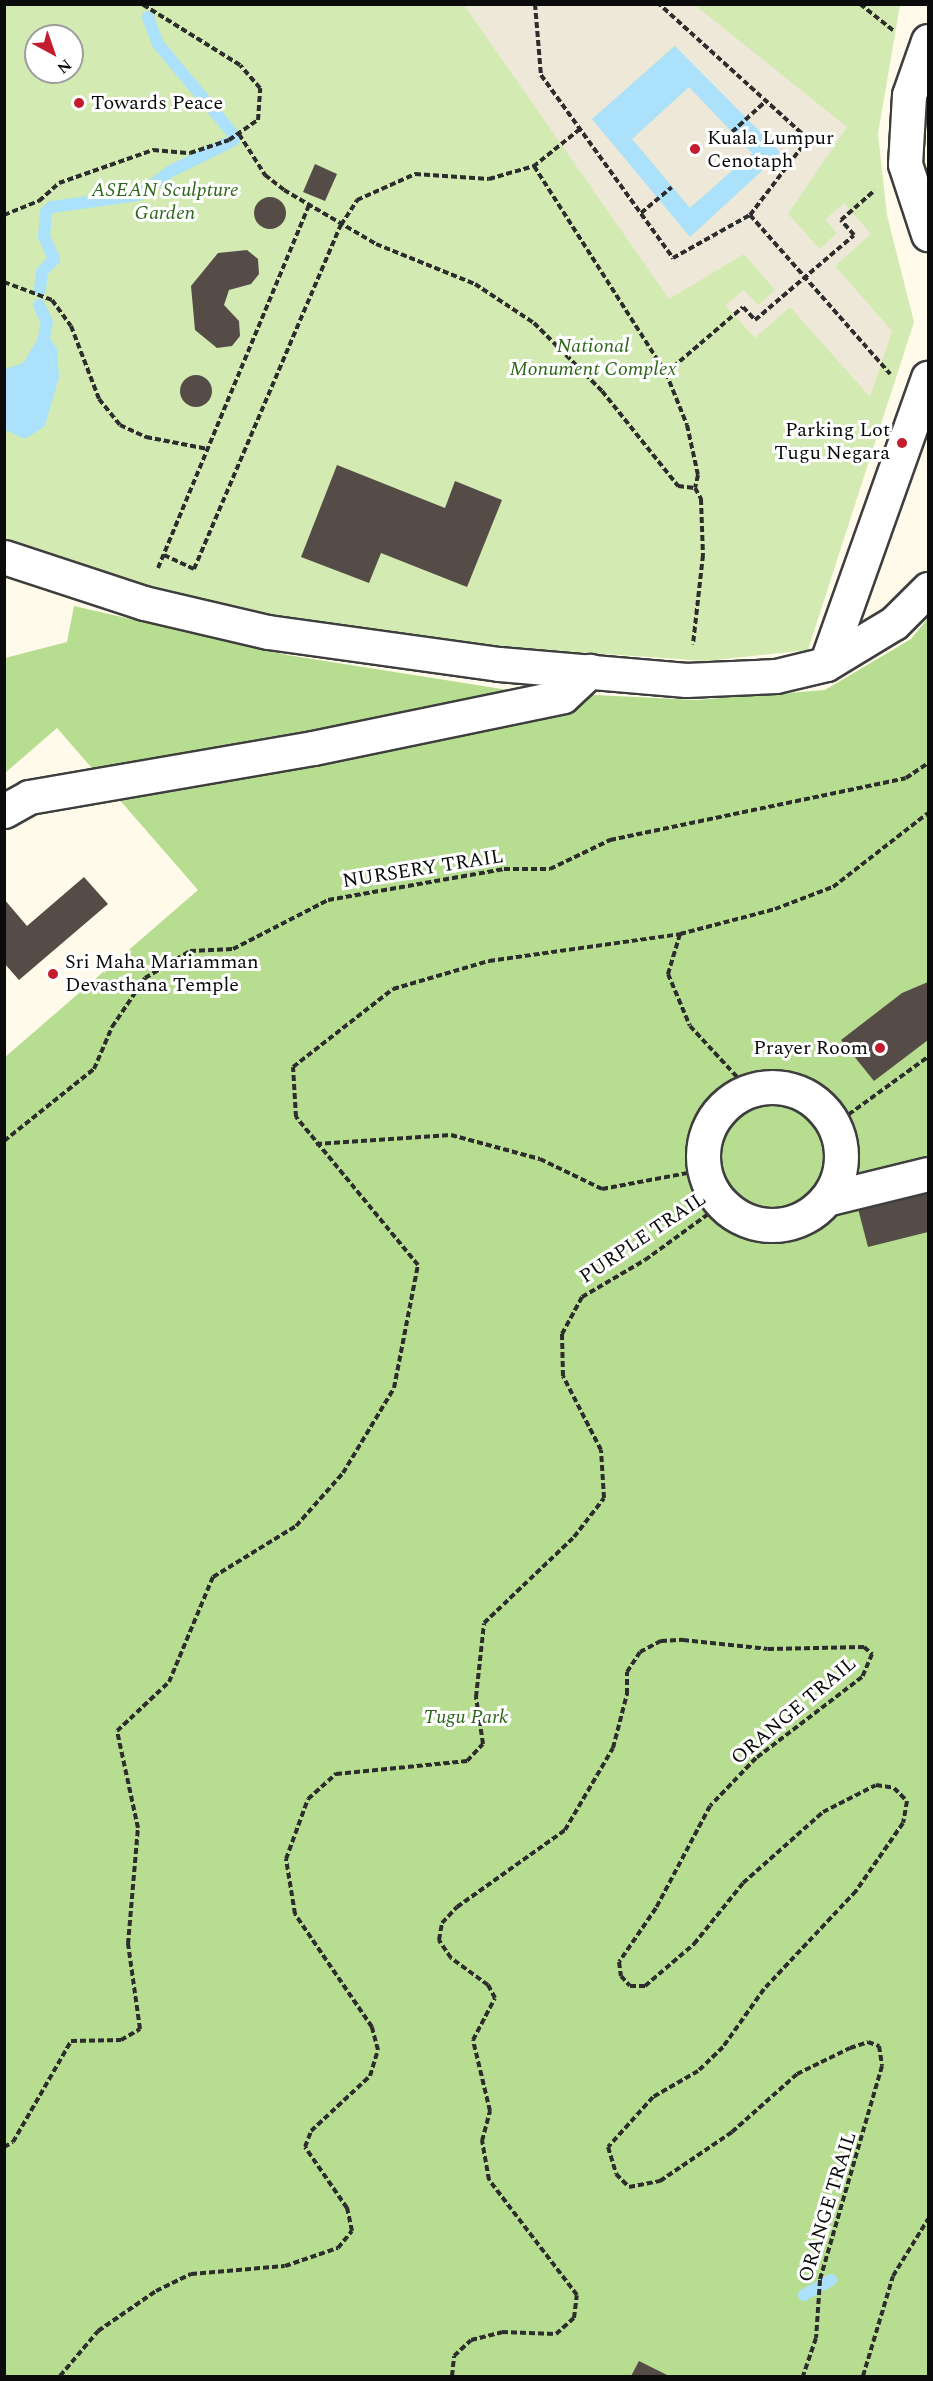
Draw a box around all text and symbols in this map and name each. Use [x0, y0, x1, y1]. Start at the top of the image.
north arrow [24, 24, 84, 84]
text: N [52, 53, 77, 80]
place label: Towards Peace [91, 91, 223, 115]
marker: Towards Peace [72, 96, 86, 110]
place label: Kuala Lumpur Cenotaph [707, 126, 834, 173]
marker: Kuala Lumpur Cenotaph [688, 142, 702, 156]
park label: ASEAN Sculpture Garden [91, 179, 239, 226]
park label: National Monument Complex [510, 334, 676, 381]
place label: Parking Lot Tugu Negara [774, 419, 890, 466]
marker: Parking Lot Tugu Negara [895, 436, 909, 450]
street label: NURSERY TRAIL [341, 844, 505, 894]
place label: Sri Maha Mariamman Devasthana Temple [65, 951, 259, 998]
marker: Sri Maha Mariamman Devasthana Temple [46, 967, 60, 981]
place label: Prayer Room [753, 1036, 868, 1060]
marker: Prayer Room [873, 1041, 887, 1055]
street label: PURPLE TRAIL [575, 1187, 711, 1289]
street label: ORANGE TRAIL [727, 1652, 861, 1770]
park label: Tugu Park [424, 1705, 508, 1729]
street label: ORANGE TRAIL [794, 2129, 862, 2285]

